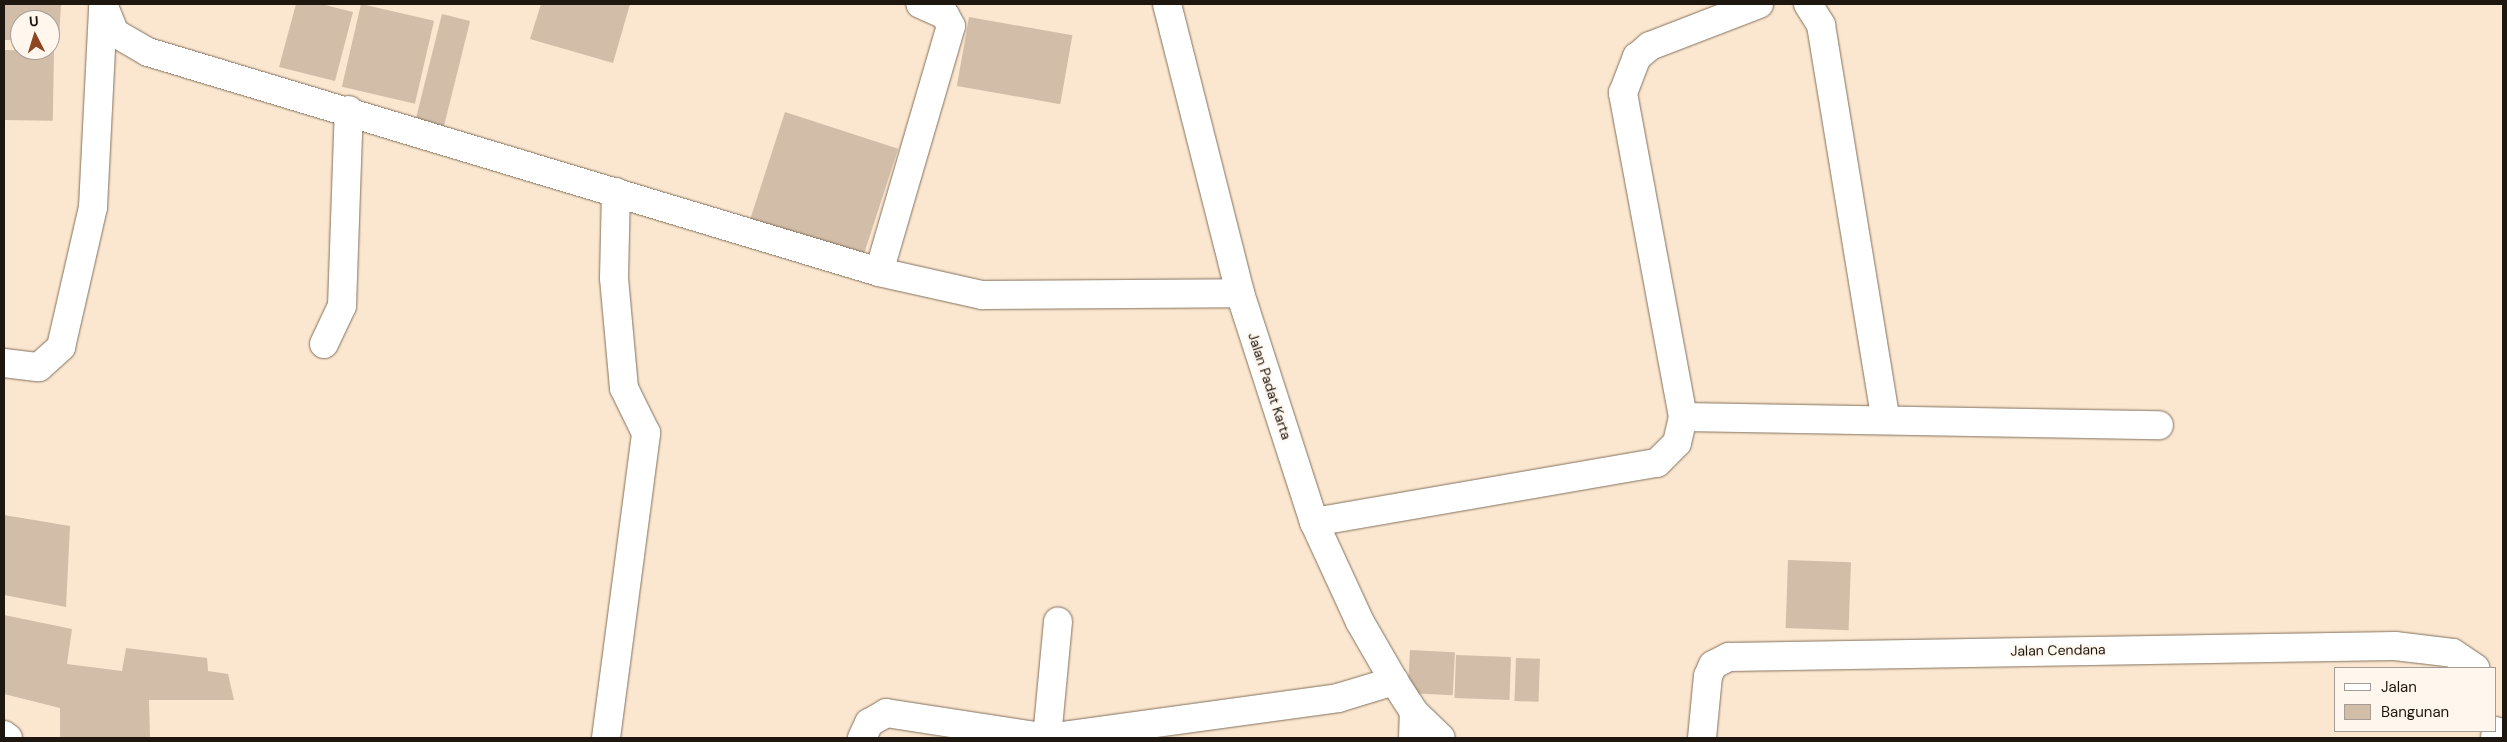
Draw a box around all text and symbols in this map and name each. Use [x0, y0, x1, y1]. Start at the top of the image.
north arrow [10, 10, 60, 60]
text: U [28, 12, 39, 30]
street label: Jalan Padat Karta [1245, 330, 1295, 442]
street label: Jalan Cendana [2010, 641, 2106, 659]
legend [2334, 667, 2497, 732]
text: Jalan [2381, 677, 2417, 697]
text: Bangunan [2381, 702, 2449, 722]

